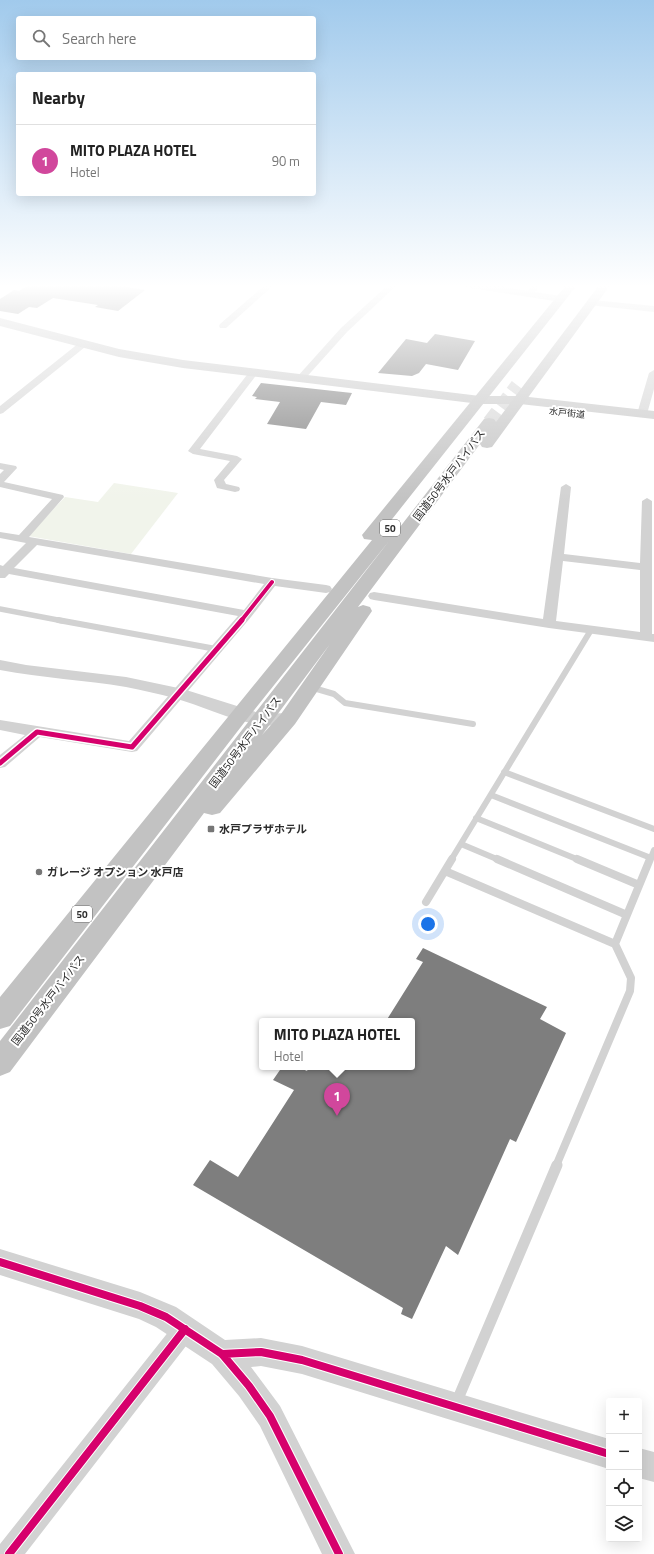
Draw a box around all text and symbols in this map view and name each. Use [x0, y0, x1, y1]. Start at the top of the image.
search box [16, 16, 316, 60]
icon: search [30, 27, 52, 49]
text: Search here [62, 27, 136, 50]
text: Nearby [32, 85, 85, 111]
text: MITO PLAZA HOTEL [70, 139, 196, 162]
text: 1 [41, 151, 49, 171]
text: 90 m [272, 151, 300, 171]
text: Hotel [70, 162, 100, 182]
street label: 水戸街道 [548, 404, 586, 421]
street label: 国道50号水戸バイパス [409, 426, 489, 524]
road number: 50 [380, 520, 400, 536]
street label: 国道50号水戸バイパス [205, 693, 285, 791]
place label: 水戸プラザホテル [219, 821, 307, 837]
marker: 水戸プラザホテル [206, 824, 216, 834]
place label: ガレージ オプション 水戸店 [47, 864, 184, 880]
marker: ガレージ オプション 水戸店 [34, 867, 44, 877]
road number: 50 [72, 906, 92, 922]
your location [418, 914, 438, 934]
street label: 国道50号水戸バイパス [7, 951, 89, 1049]
popup [259, 1018, 415, 1070]
text: MITO PLAZA HOTEL [274, 1023, 400, 1046]
text: Hotel [274, 1046, 303, 1066]
pin: 1 [324, 1083, 350, 1116]
map controls [606, 1398, 642, 1542]
button: + [606, 1398, 642, 1434]
button: − [606, 1434, 642, 1470]
button: locate [606, 1470, 642, 1506]
button: layers [606, 1506, 642, 1542]

